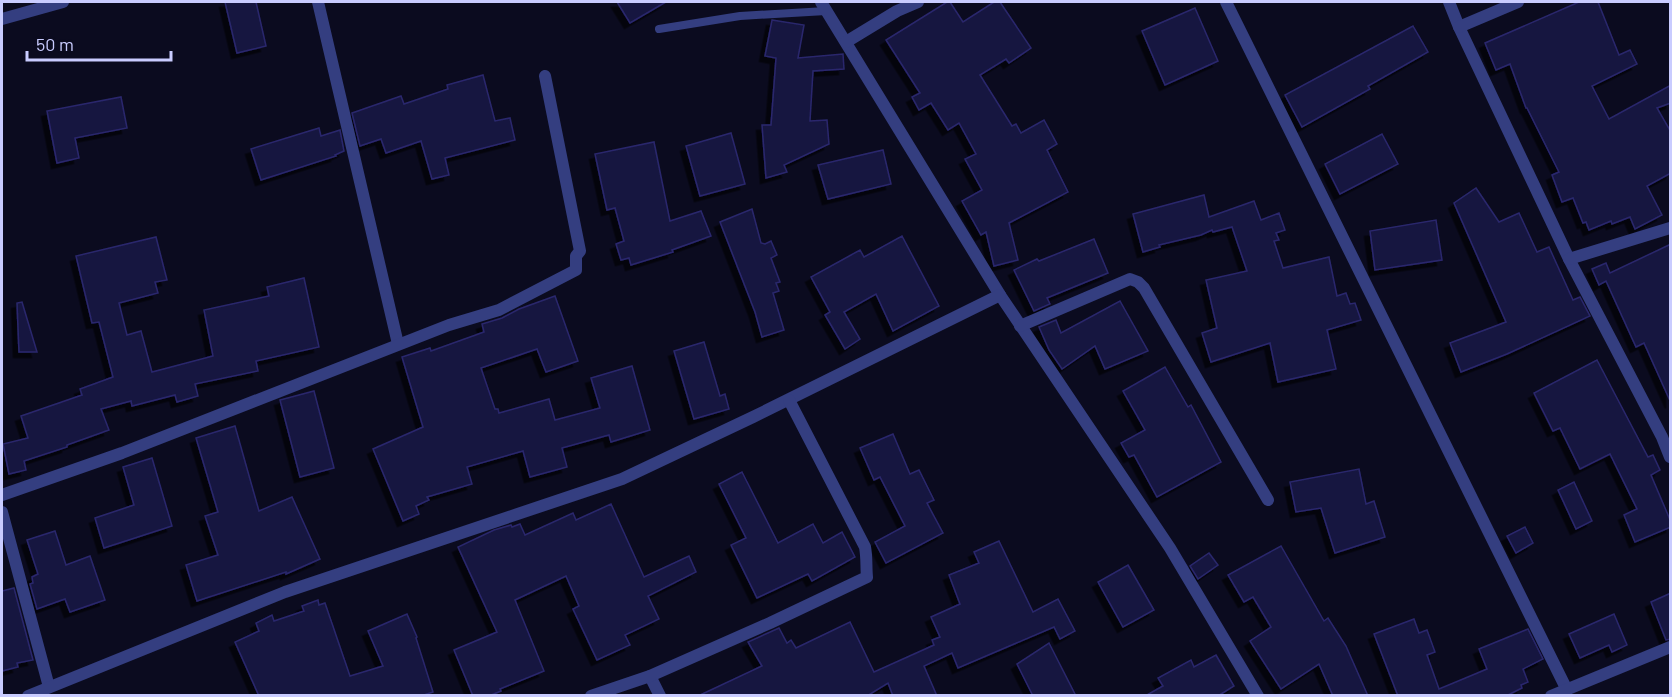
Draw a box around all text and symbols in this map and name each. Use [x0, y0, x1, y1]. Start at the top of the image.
scale bar [27, 24, 171, 62]
text: 50 m [36, 33, 74, 55]

